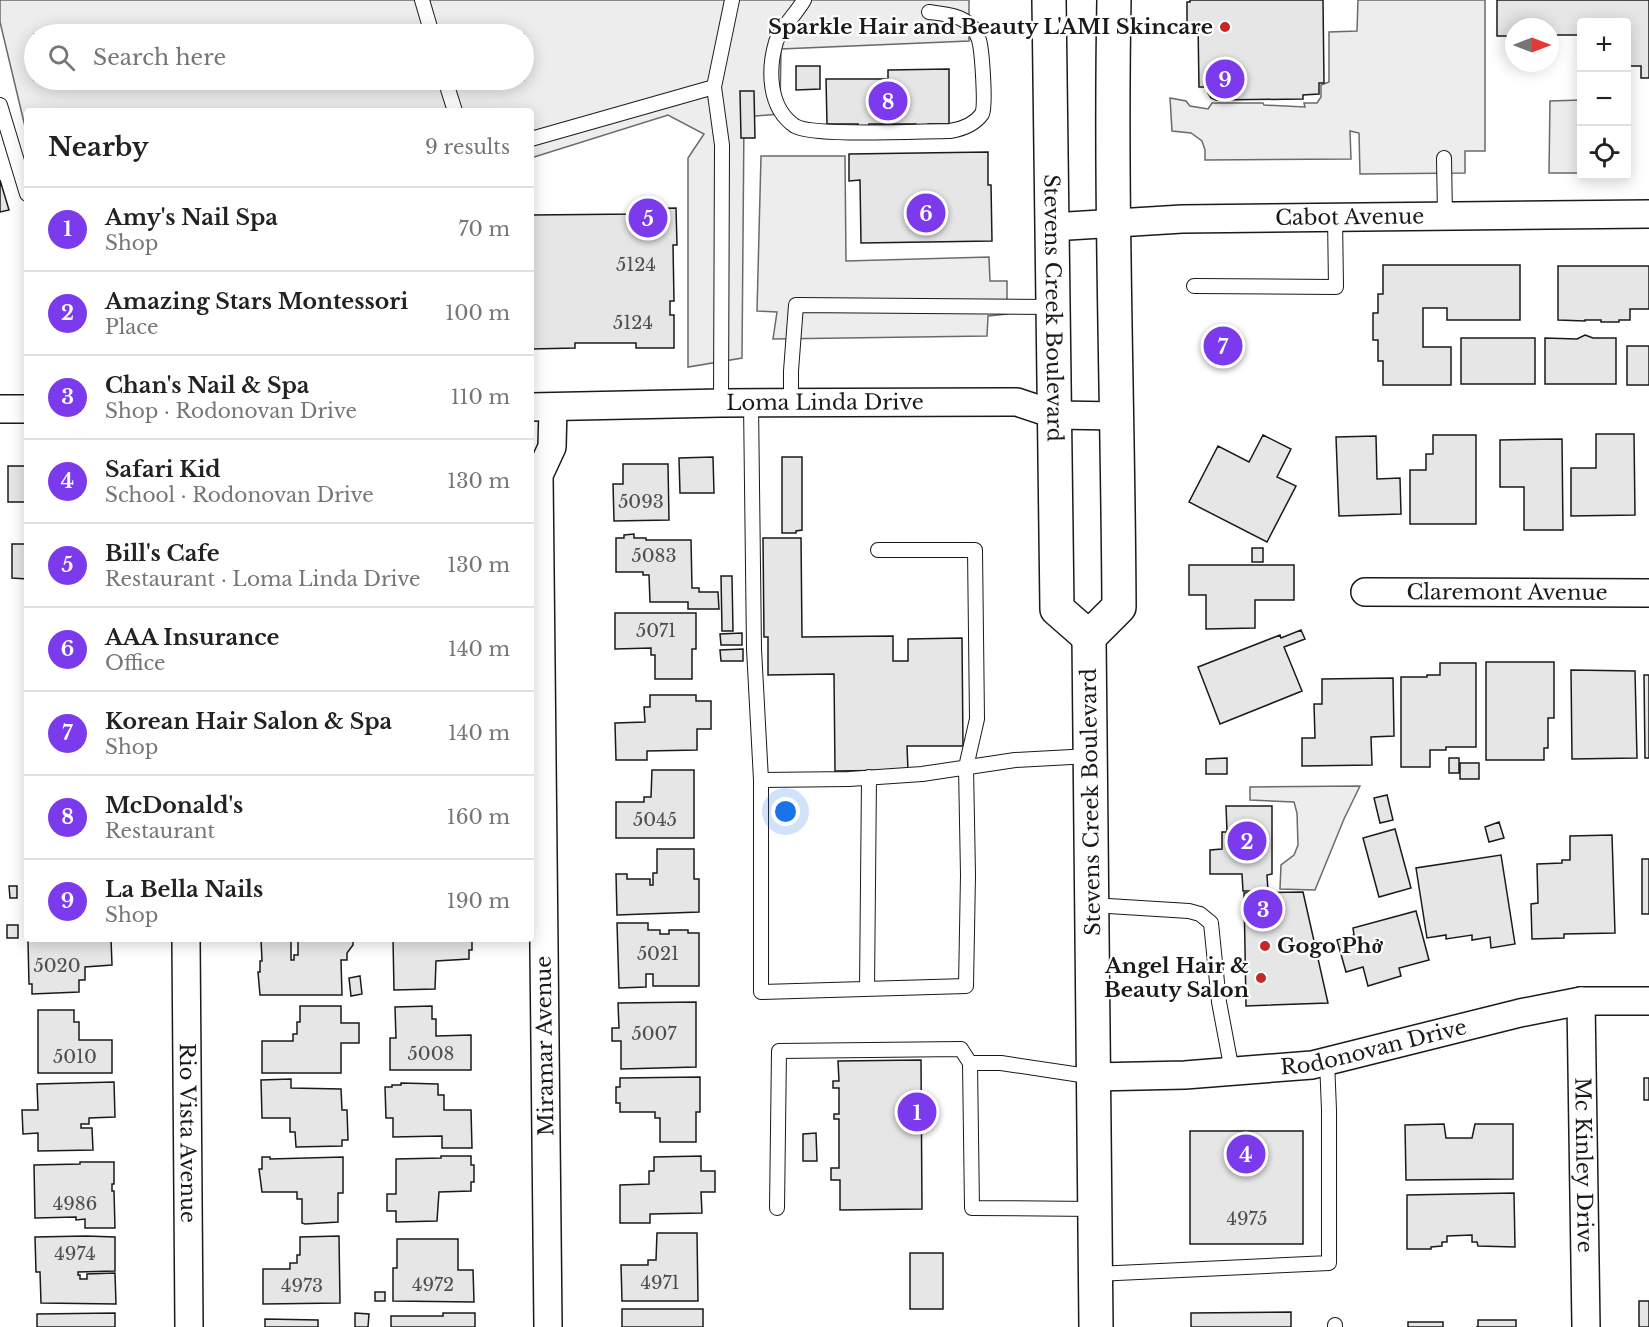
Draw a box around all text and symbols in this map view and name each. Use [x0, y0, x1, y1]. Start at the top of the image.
place label: Sparkle Hair and Beauty L'AMI Skincare [768, 14, 1213, 40]
north arrow [1505, 18, 1559, 72]
map controls [1577, 18, 1631, 180]
button: + [1577, 18, 1631, 72]
marker: Sparkle Hair and Beauty L'AMI Skincare [1218, 20, 1232, 34]
search box [24, 24, 534, 90]
icon: search [45, 41, 78, 74]
text: Search here [93, 44, 226, 71]
pin: 9 [1206, 56, 1244, 101]
button: − [1577, 72, 1631, 126]
pin: 8 [868, 78, 908, 124]
button: locate [1577, 126, 1631, 180]
text: Nearby [48, 131, 149, 163]
text: 9 results [425, 135, 510, 159]
street label: Stevens Creek Boulevard [1038, 174, 1068, 442]
pin: 6 [906, 190, 946, 236]
pin: 5 [628, 196, 668, 240]
street label: Cabot Avenue [1275, 203, 1424, 231]
text: Amy's Nail Spa [105, 204, 278, 231]
text: 1 [63, 217, 72, 241]
text: 70 m [458, 217, 510, 241]
text: Shop [105, 231, 158, 255]
house number: 5124 [616, 254, 656, 276]
text: Amazing Stars Montessori [105, 288, 408, 315]
text: 2 [61, 301, 74, 325]
text: 100 m [445, 301, 510, 325]
house number: 5124 [613, 312, 653, 334]
text: Place [105, 315, 159, 339]
pin: 7 [1204, 324, 1242, 368]
text: Chan's Nail & Spa [105, 372, 309, 399]
text: 3 [61, 385, 74, 409]
text: 110 m [451, 385, 510, 409]
street label: Loma Linda Drive [726, 389, 924, 416]
text: Shop · Rodonovan Drive [105, 399, 357, 423]
text: Safari Kid [105, 456, 221, 483]
text: 4 [61, 469, 74, 493]
text: 130 m [447, 469, 510, 493]
text: School · Rodonovan Drive [105, 483, 374, 507]
house number: 5093 [618, 491, 664, 513]
text: Bill's Cafe [105, 540, 220, 567]
house number: 5083 [631, 545, 677, 567]
text: 5 [62, 553, 73, 577]
text: 130 m [447, 553, 510, 577]
text: Restaurant · Loma Linda Drive [105, 567, 420, 591]
street label: Claremont Avenue [1406, 579, 1608, 606]
house number: 5071 [636, 620, 676, 642]
text: AAA Insurance [105, 624, 279, 651]
text: 6 [61, 637, 74, 661]
text: 140 m [448, 637, 510, 661]
text: Office [105, 651, 166, 675]
street label: Stevens Creek Boulevard [1076, 668, 1106, 936]
text: Korean Hair Salon & Spa [105, 708, 392, 735]
text: 7 [62, 721, 73, 745]
text: 140 m [448, 721, 510, 745]
text: Shop [105, 735, 158, 759]
text: McDonald's [105, 792, 243, 819]
your location [771, 797, 800, 826]
text: 8 [61, 805, 74, 829]
text: 160 m [447, 805, 510, 829]
house number: 5045 [633, 809, 677, 831]
pin: 2 [1228, 818, 1266, 864]
text: Restaurant [105, 819, 215, 843]
text: La Bella Nails [105, 876, 263, 903]
pin: 3 [1244, 886, 1282, 932]
text: 9 [61, 889, 74, 913]
text: 190 m [447, 889, 510, 913]
text: Shop [105, 903, 158, 927]
place label: Gogo Phở [1277, 933, 1383, 959]
marker: Gogo Phở [1258, 939, 1272, 953]
house number: 5021 [637, 943, 679, 965]
place label: Angel Hair & Beauty Salon [1104, 953, 1249, 1003]
house number: 5020 [33, 955, 81, 977]
street label: Miramar Avenue [530, 956, 560, 1136]
marker: Angel Hair & Beauty Salon [1254, 971, 1268, 985]
street label: Rodonovan Drive [1279, 1014, 1469, 1080]
house number: 5007 [632, 1023, 677, 1045]
street label: Rio Vista Avenue [174, 1043, 201, 1223]
house number: 5008 [408, 1043, 454, 1065]
house number: 5010 [53, 1046, 97, 1068]
street label: Mc Kinley Drive [1569, 1077, 1598, 1253]
pin: 1 [898, 1090, 936, 1134]
pin: 4 [1226, 1132, 1266, 1176]
house number: 4986 [53, 1193, 97, 1215]
house number: 4975 [1226, 1208, 1268, 1230]
house number: 4974 [54, 1243, 96, 1265]
house number: 4971 [640, 1272, 680, 1294]
house number: 4972 [412, 1274, 454, 1296]
house number: 4973 [281, 1275, 323, 1297]

